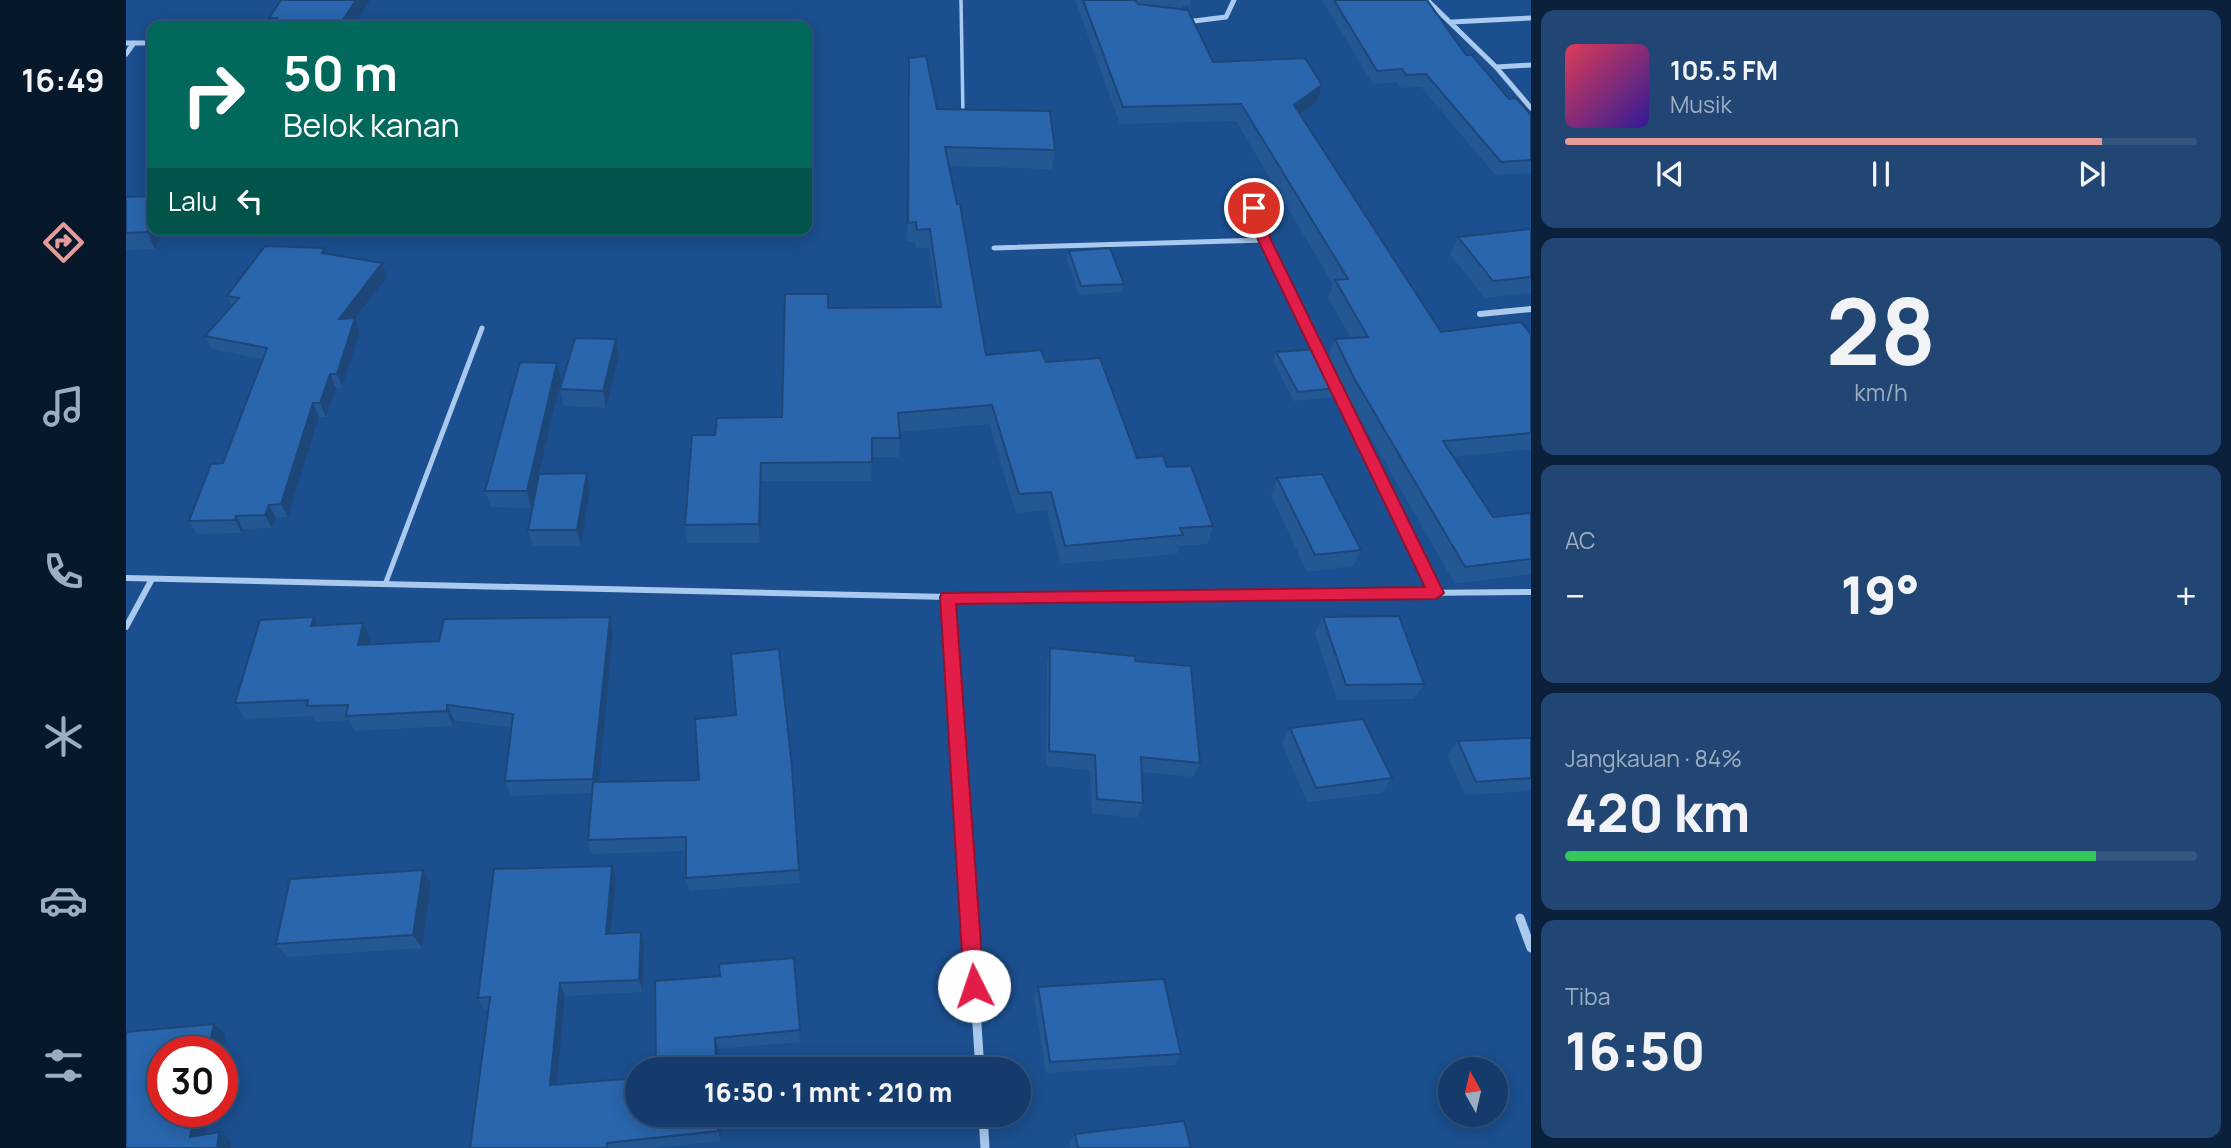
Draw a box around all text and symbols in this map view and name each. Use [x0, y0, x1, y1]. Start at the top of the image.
text: 50 m [283, 39, 398, 106]
icon: right [168, 49, 259, 140]
text: 105.5 FM [1670, 52, 1778, 88]
text: 16:49 [21, 58, 105, 102]
text: Musik [1670, 88, 1732, 120]
text: Belok kanan [283, 103, 459, 147]
icon: previous [1651, 155, 1689, 193]
icon: pause [1862, 155, 1900, 193]
icon: next [2073, 155, 2111, 193]
pin [1224, 178, 1284, 238]
icon: left [231, 182, 269, 220]
text: Lalu [168, 183, 217, 219]
icon: arrive [1235, 189, 1273, 227]
icon: directions [39, 218, 88, 267]
text: 28 [1826, 268, 1936, 392]
text: km/h [1854, 376, 1908, 408]
icon: music [39, 382, 88, 431]
text: AC [1565, 524, 1596, 556]
icon: phone [39, 547, 88, 596]
text: 19° [1841, 559, 1920, 630]
text: − [1565, 569, 1586, 621]
text: + [2175, 569, 2197, 621]
icon: climate [39, 712, 88, 761]
text: Jangkauan · 84% [1565, 742, 1742, 774]
text: 420 km [1565, 777, 1750, 848]
icon: car [39, 876, 88, 925]
position arrow [937, 949, 1011, 1023]
text: Tiba [1565, 980, 1610, 1012]
text: 16:50 [1565, 1015, 1705, 1086]
speed limit sign: 30 [147, 1036, 238, 1127]
icon: filters [39, 1041, 88, 1090]
north arrow [1438, 1057, 1508, 1127]
map controls [1438, 1057, 1508, 1127]
text: 16:50 · 1 mnt · 210 m [704, 1074, 952, 1110]

